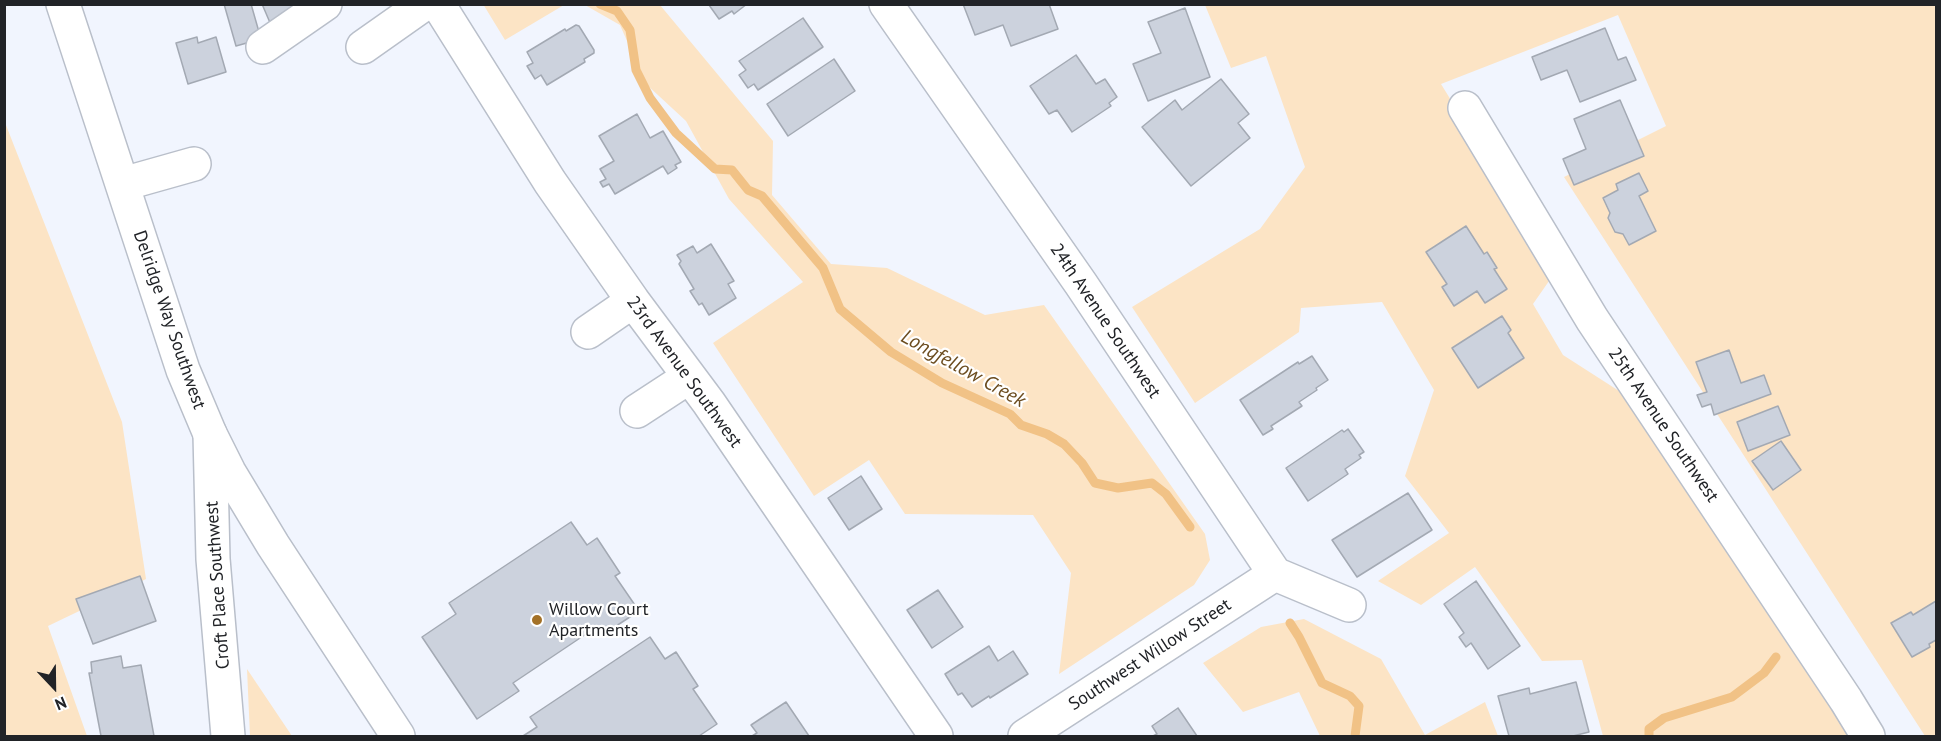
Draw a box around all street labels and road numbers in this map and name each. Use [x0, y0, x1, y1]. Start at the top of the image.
street label: Delridge Way Southwest [128, 228, 210, 412]
street label: 24th Avenue Southwest [1045, 239, 1165, 403]
street label: 23rd Avenue Southwest [622, 292, 746, 452]
street label: 25th Avenue Southwest [1603, 343, 1723, 507]
street label: Croft Place Southwest [201, 500, 235, 670]
street label: Southwest Willow Street [1065, 594, 1235, 716]

